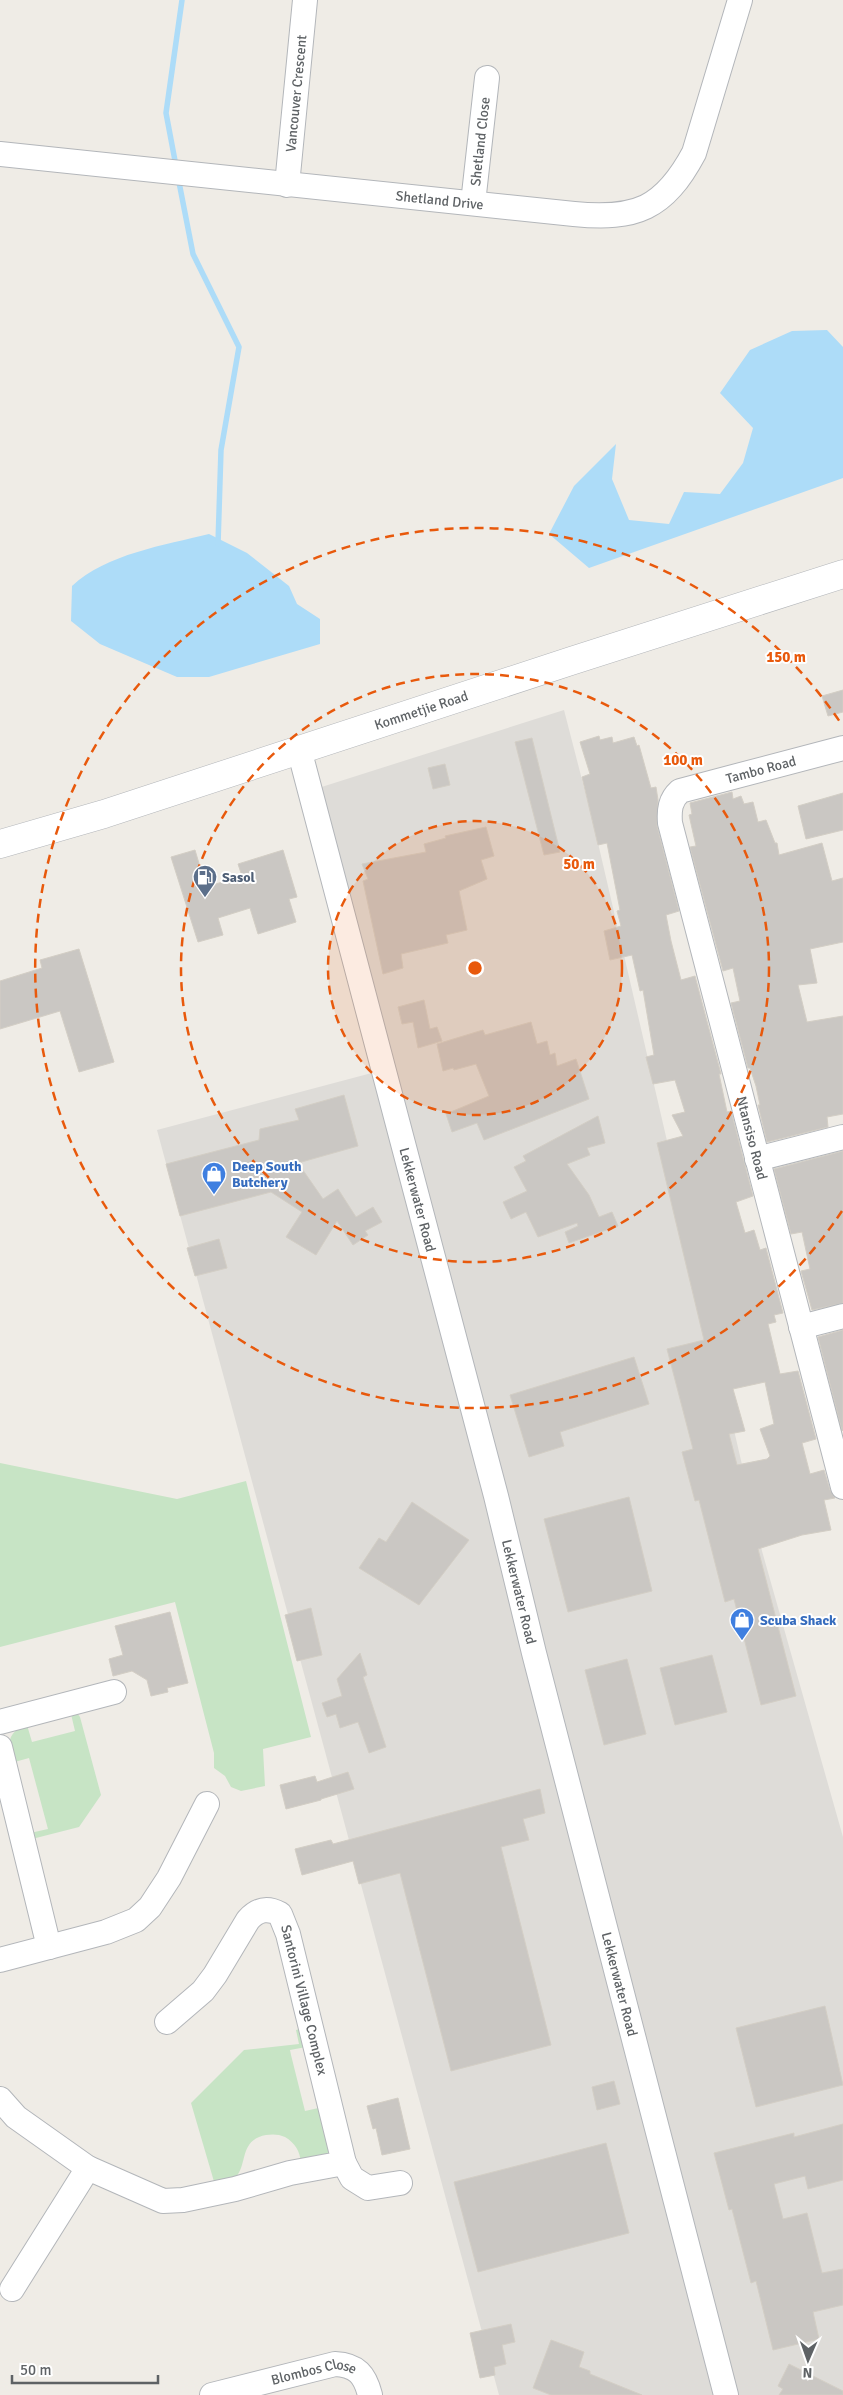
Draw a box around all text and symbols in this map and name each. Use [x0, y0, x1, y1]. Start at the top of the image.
street label: Vancouver Crescent [282, 34, 310, 153]
street label: Shetland Close [466, 96, 493, 187]
street label: Shetland Drive [395, 187, 484, 213]
text: 150 m [766, 648, 806, 666]
street label: Kommetjie Road [372, 687, 470, 733]
text: 100 m [663, 751, 703, 769]
street label: Tambo Road [724, 752, 798, 788]
text: 50 m [563, 855, 595, 873]
fuel station icon: Sasol [192, 864, 218, 898]
place label: Sasol [222, 869, 255, 886]
centre of rings [466, 959, 484, 977]
street label: Ntansiso Road [733, 1094, 771, 1182]
street label: Lekkerwater Road [396, 1146, 440, 1254]
place label: Deep South Butchery [232, 1158, 302, 1191]
shop icon: Deep South Butchery [201, 1161, 227, 1195]
street label: Lekkerwater Road [498, 1538, 540, 1646]
shop icon: Scuba Shack [729, 1607, 755, 1641]
place label: Scuba Shack [760, 1612, 837, 1629]
street label: Santorini Village Complex [277, 1923, 331, 2077]
street label: Lekkerwater Road [598, 1930, 641, 2038]
north arrow [783, 2335, 833, 2385]
scale bar [12, 2352, 159, 2384]
street label: Blombos Close [269, 2355, 360, 2388]
text: 50 m [20, 2361, 51, 2379]
text: N [802, 2364, 813, 2381]

